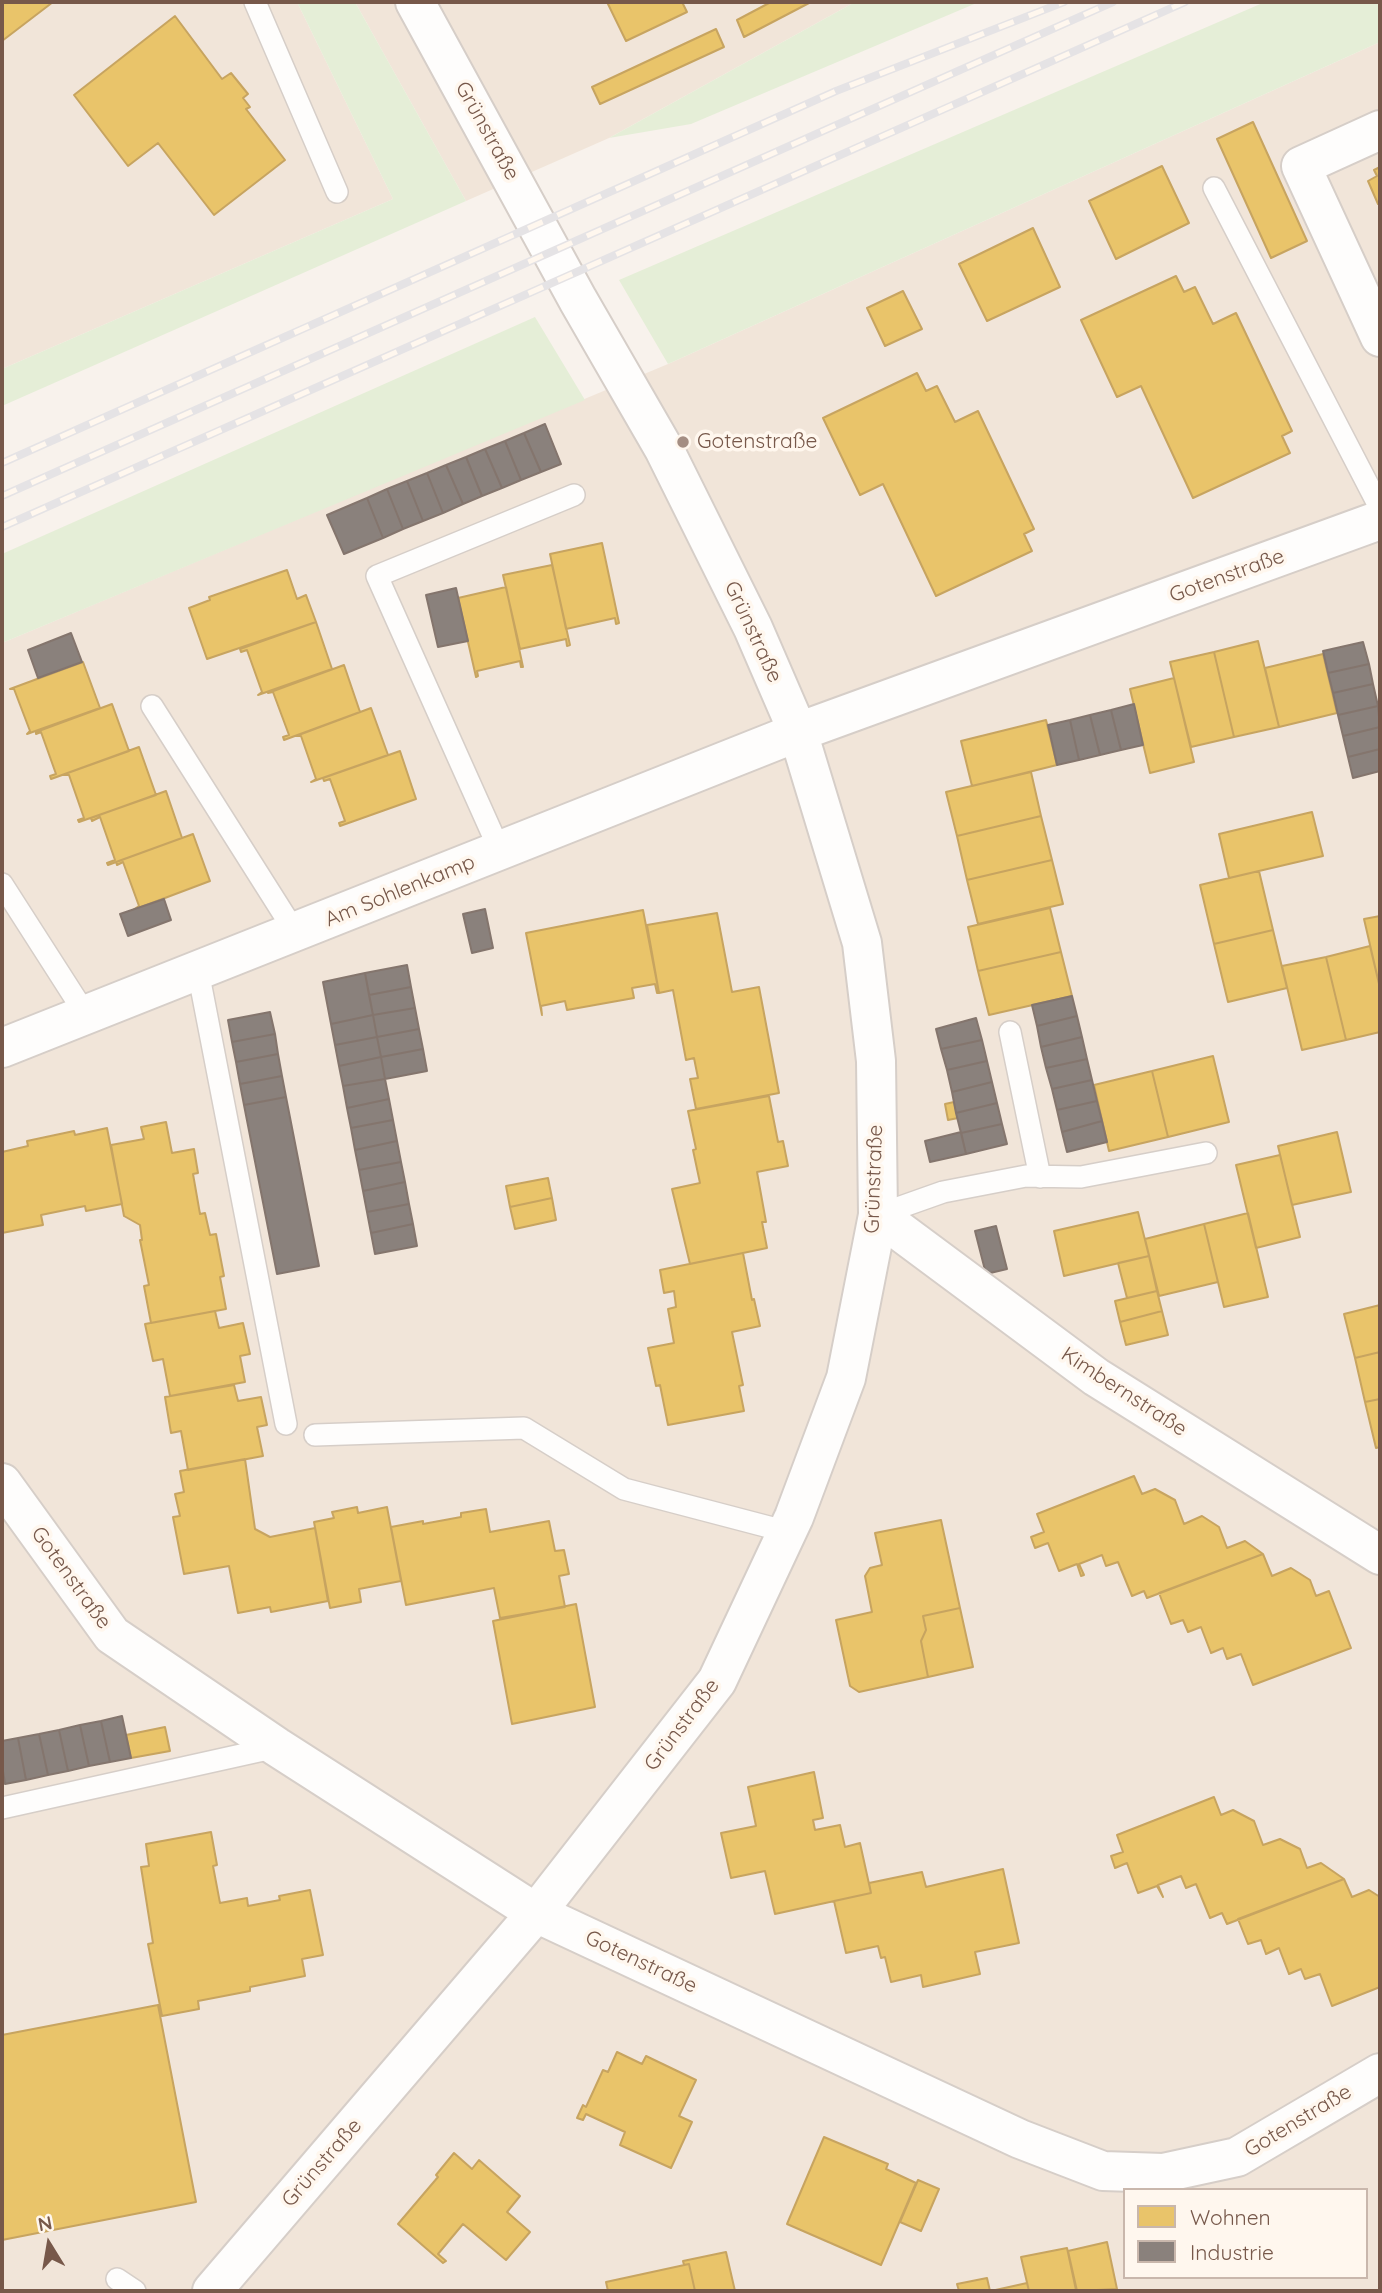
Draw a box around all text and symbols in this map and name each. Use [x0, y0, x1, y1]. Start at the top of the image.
street label: Grünstraße [450, 77, 524, 185]
place label: Gotenstraße [697, 429, 817, 455]
marker: Gotenstraße [675, 434, 691, 450]
street label: Gotenstraße [1166, 544, 1288, 608]
street label: Grünstraße [719, 577, 787, 687]
street label: Am Sohlenkamp [321, 849, 479, 933]
street label: Grünstraße [860, 1124, 888, 1234]
street label: Kimbernstraße [1056, 1342, 1192, 1442]
street label: Gotenstraße [25, 1522, 117, 1634]
street label: Grünstraße [639, 1674, 725, 1776]
street label: Gotenstraße [581, 1925, 701, 1999]
street label: Gotenstraße [1240, 2079, 1356, 2163]
street label: Grünstraße [277, 2114, 367, 2212]
legend [1123, 2188, 1368, 2279]
text: Wohnen [1190, 2204, 1271, 2230]
north arrow [14, 2209, 84, 2279]
text: N [36, 2210, 54, 2236]
text: Industrie [1190, 2239, 1274, 2265]

